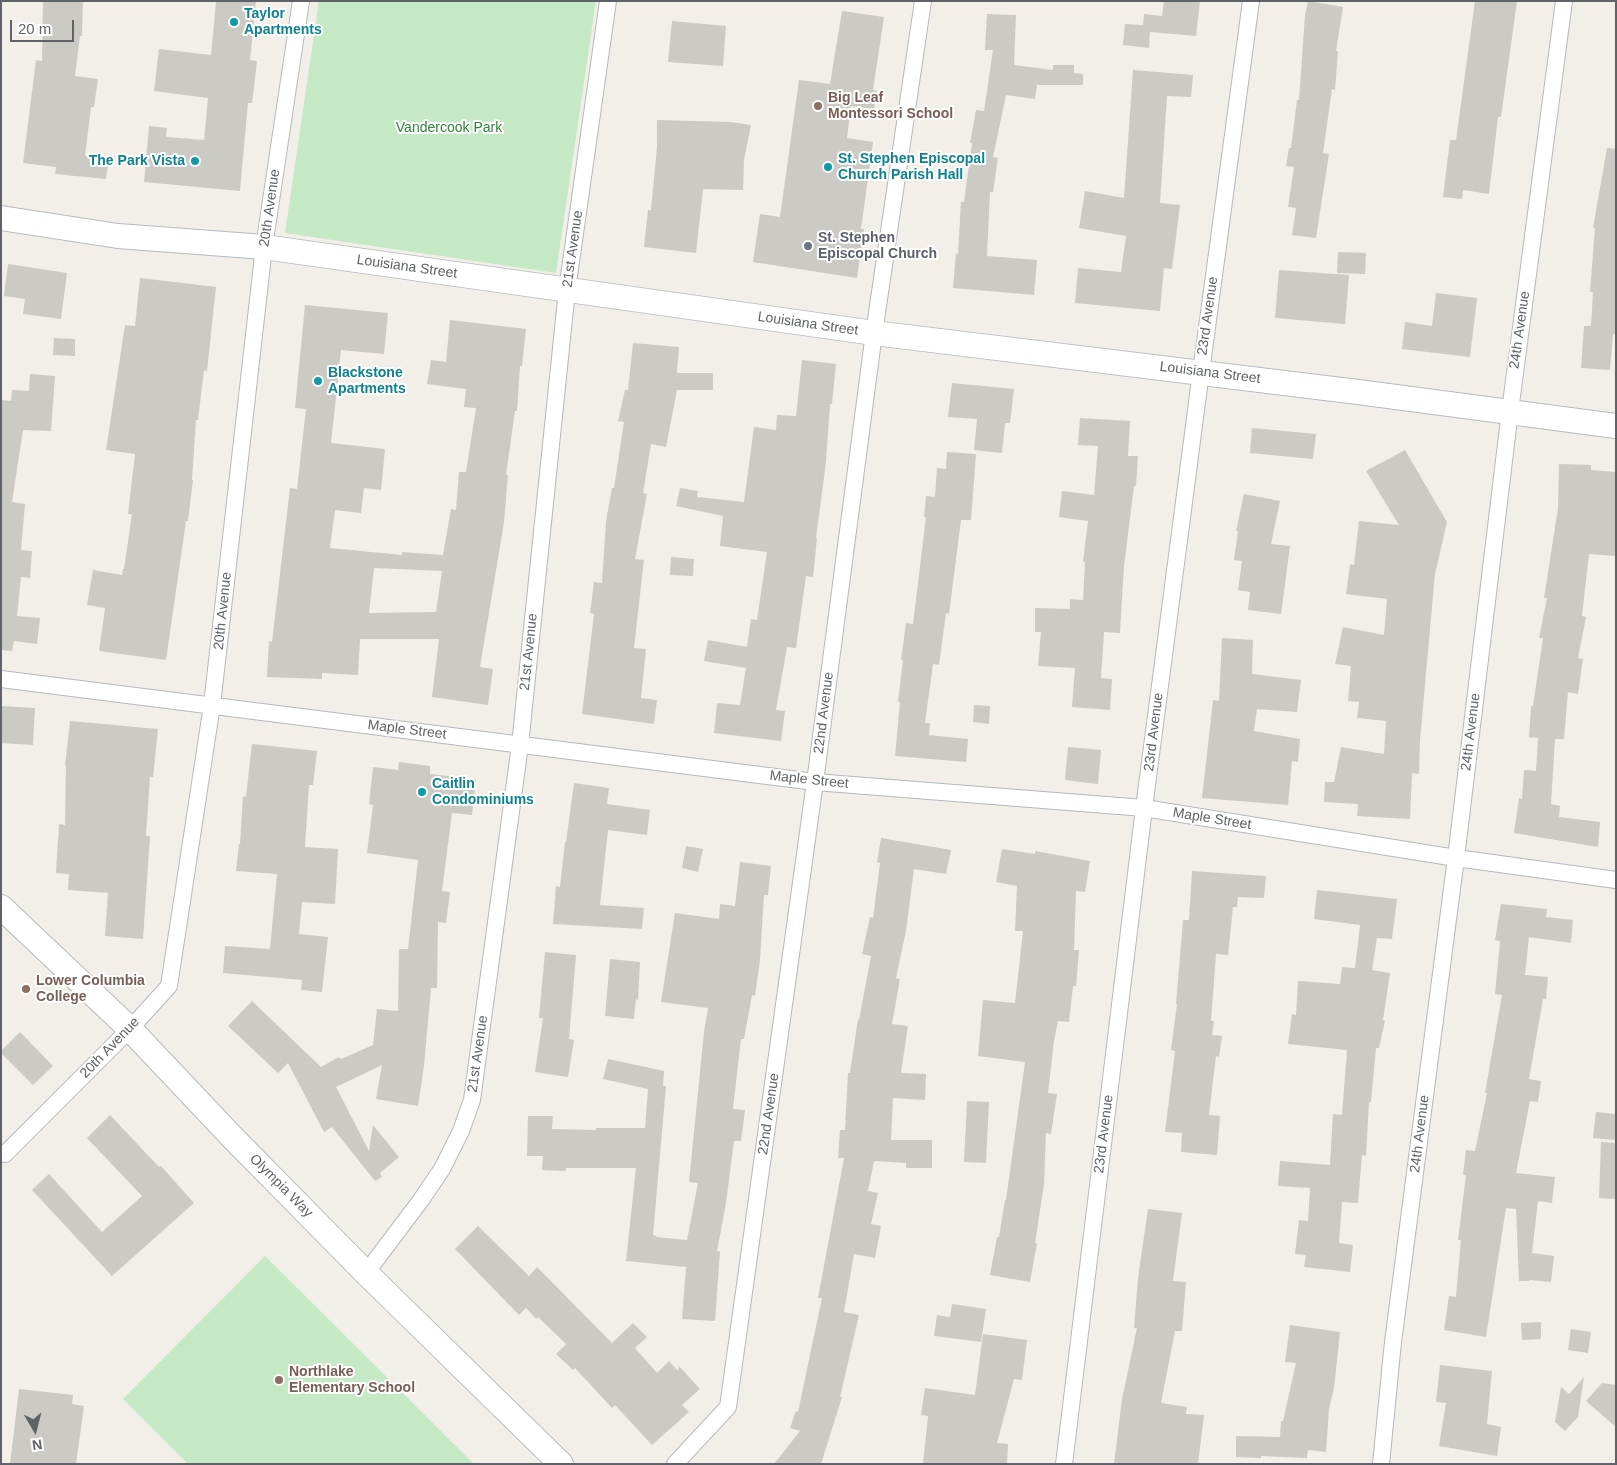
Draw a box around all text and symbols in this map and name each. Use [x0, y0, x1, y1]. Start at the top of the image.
place label: Taylor Apartments [244, 6, 322, 38]
scale bar [12, 10, 76, 42]
marker: Taylor Apartments [228, 16, 240, 28]
text: 20 m [18, 20, 51, 37]
place label: Big Leaf Montessori School [828, 90, 953, 122]
marker: Big Leaf Montessori School [812, 100, 824, 112]
park label: Vandercook Park [396, 120, 502, 136]
place label: St. Stephen Episcopal Church Parish Hall [838, 151, 985, 184]
place label: The Park Vista [89, 153, 185, 169]
marker: The Park Vista [189, 155, 201, 167]
marker: St. Stephen Episcopal Church Parish Hall [822, 161, 834, 173]
street label: 20th Avenue [256, 168, 284, 248]
street label: 21st Avenue [559, 209, 587, 289]
place label: St. Stephen Episcopal Church [818, 230, 937, 262]
marker: St. Stephen Episcopal Church [802, 240, 814, 252]
street label: Louisiana Street [356, 252, 458, 282]
street label: 23rd Avenue [1194, 276, 1222, 356]
street label: 24th Avenue [1506, 290, 1534, 370]
street label: Louisiana Street [757, 309, 859, 339]
street label: Louisiana Street [1159, 358, 1261, 388]
place label: Blackstone Apartments [328, 365, 406, 398]
marker: Blackstone Apartments [312, 375, 324, 387]
street label: 20th Avenue [211, 571, 235, 651]
street label: 21st Avenue [517, 613, 541, 691]
street label: 22nd Avenue [811, 671, 837, 755]
street label: 23rd Avenue [1141, 692, 1167, 772]
street label: 24th Avenue [1458, 692, 1484, 772]
street label: Maple Street [367, 717, 447, 743]
street label: Maple Street [769, 767, 849, 793]
place label: Caitlin Condominiums [432, 776, 534, 809]
marker: Caitlin Condominiums [416, 786, 428, 798]
street label: Maple Street [1171, 804, 1253, 834]
place label: Lower Columbia College [36, 973, 145, 1006]
marker: Lower Columbia College [20, 983, 32, 995]
street label: 20th Avenue [77, 1014, 143, 1082]
street label: 21st Avenue [464, 1014, 492, 1094]
street label: 22nd Avenue [755, 1072, 783, 1156]
street label: 23rd Avenue [1091, 1094, 1117, 1174]
street label: 24th Avenue [1407, 1094, 1433, 1174]
street label: Olympia Way [246, 1151, 316, 1221]
place label: Northlake Elementary School [289, 1364, 415, 1396]
marker: Northlake Elementary School [273, 1374, 285, 1386]
north arrow [10, 1405, 60, 1455]
text: N [31, 1436, 43, 1453]

